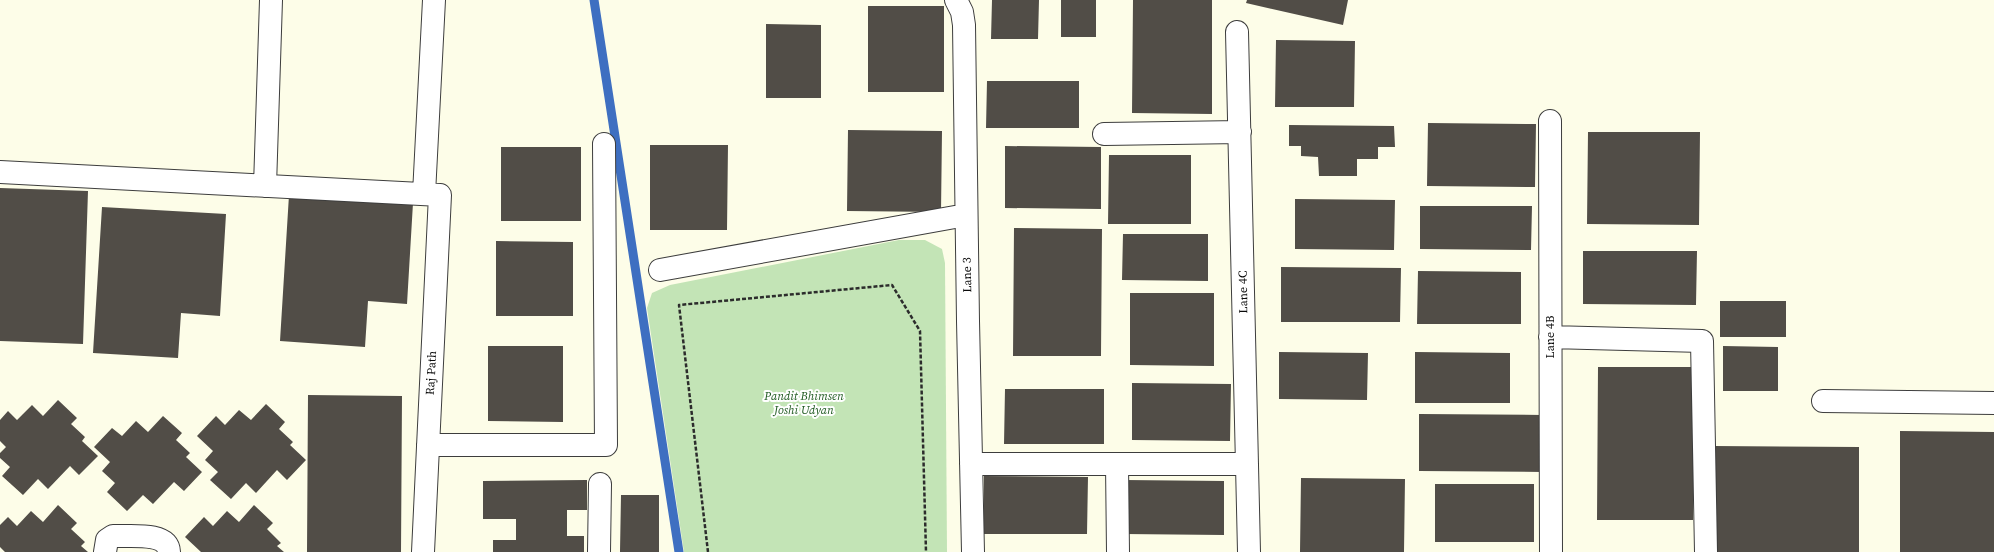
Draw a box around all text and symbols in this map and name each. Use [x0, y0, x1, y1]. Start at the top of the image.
street label: Lane 3 [959, 257, 975, 293]
street label: Lane 4C [1235, 270, 1251, 314]
street label: Lane 4B [1542, 315, 1558, 358]
street label: Raj Path [422, 350, 440, 396]
park label: Pandit Bhimsen Joshi Udyan [763, 388, 844, 418]

